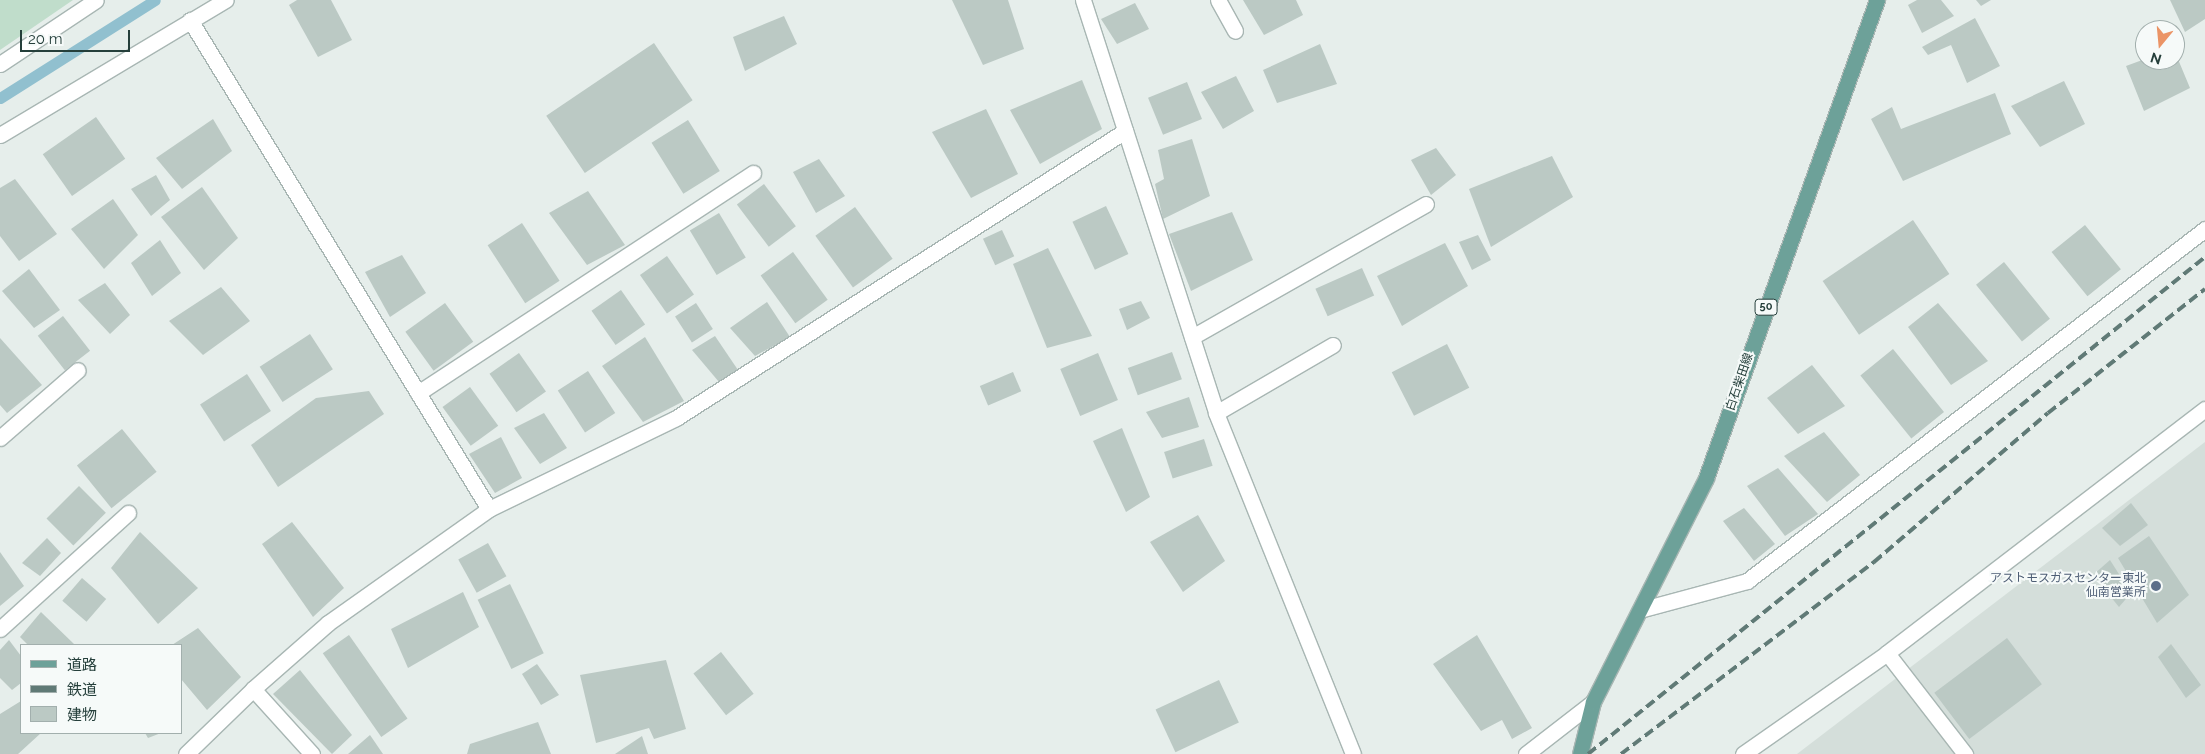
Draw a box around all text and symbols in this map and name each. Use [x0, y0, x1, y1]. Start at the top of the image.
scale bar [22, 20, 132, 52]
north arrow [2135, 20, 2185, 70]
text: 20 m [28, 30, 63, 48]
text: N [2148, 49, 2163, 68]
road number: 50 [1754, 298, 1778, 316]
street label: 白石柴田線 [1723, 351, 1757, 413]
place label: アストモスガスセンター東北 仙南営業所 [1990, 572, 2146, 600]
marker: アストモスガスセンター東北 仙南営業所 [2150, 580, 2162, 592]
legend [20, 644, 182, 734]
text: 道路 [67, 656, 97, 674]
text: 鉄道 [67, 681, 97, 699]
text: 建物 [67, 706, 97, 724]

